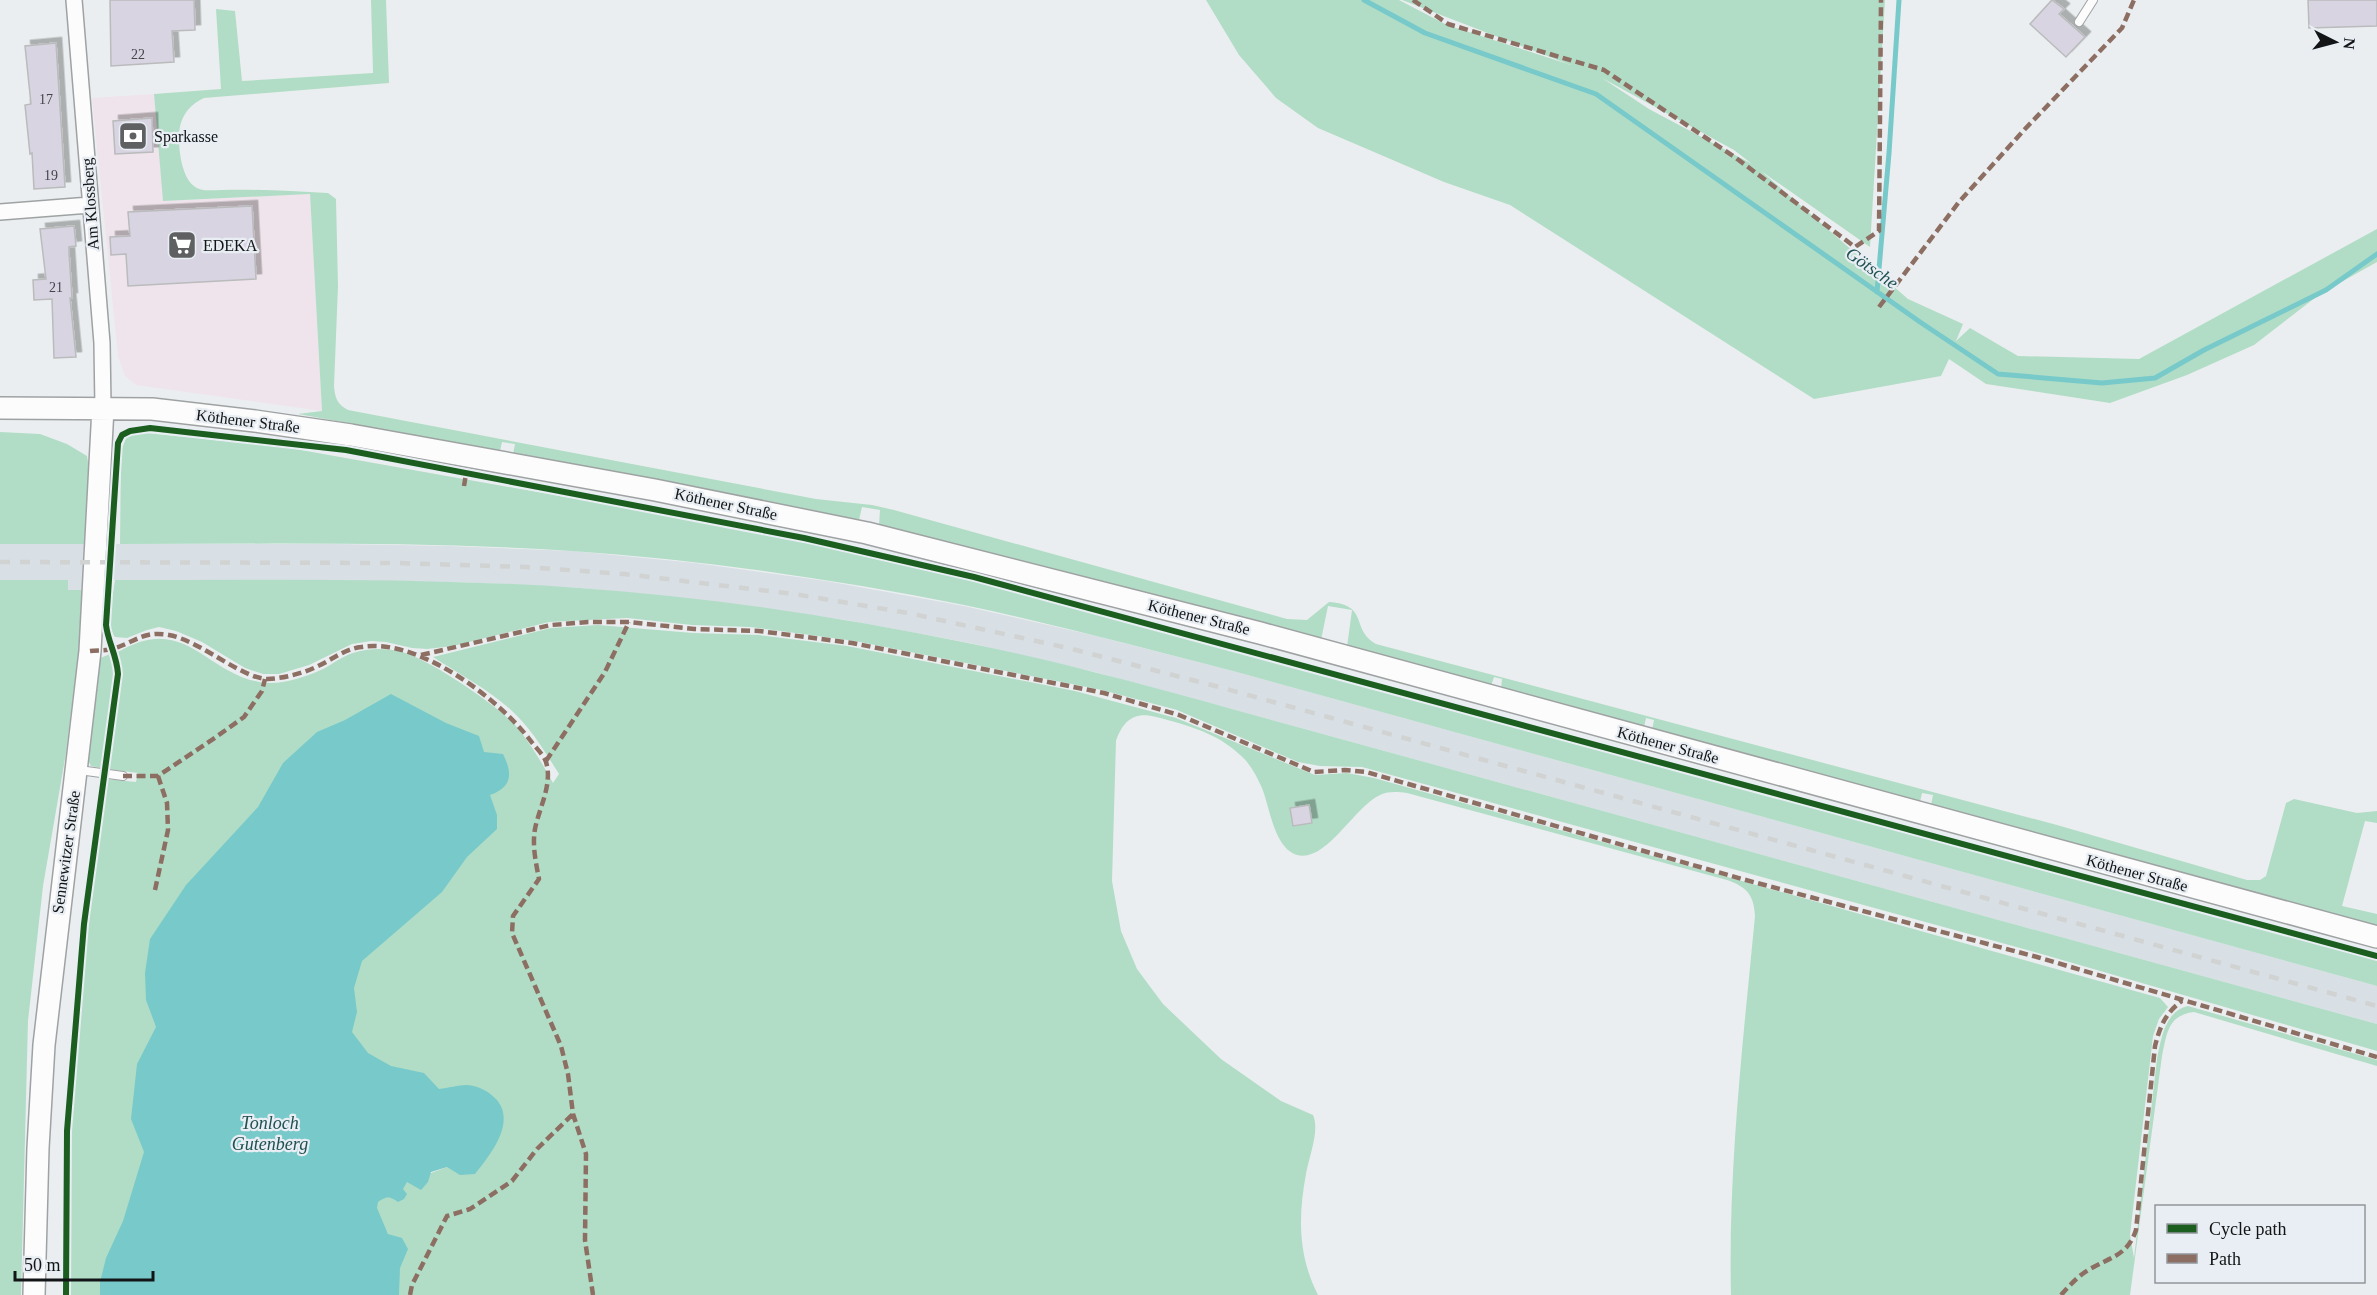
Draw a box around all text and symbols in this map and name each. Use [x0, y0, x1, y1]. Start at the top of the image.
north arrow [2305, 12, 2365, 72]
text: N [2340, 37, 2358, 51]
house number: 22 [131, 47, 145, 62]
house number: 17 [39, 92, 53, 107]
bank icon: Sparkasse [117, 120, 149, 152]
place label: Sparkasse [154, 128, 218, 146]
street label: Am Klossberg [78, 157, 103, 251]
house number: 19 [44, 168, 58, 183]
supermarket icon: EDEKA [166, 229, 198, 261]
place label: EDEKA [203, 237, 258, 254]
water label: Götsche [1842, 243, 1902, 293]
house number: 21 [49, 280, 63, 295]
street label: Köthener Straße [195, 406, 301, 436]
street label: Köthener Straße [673, 485, 779, 523]
street label: Köthener Straße [1146, 596, 1252, 638]
street label: Köthener Straße [1615, 723, 1721, 767]
street label: Sennewitzer Straße [49, 789, 83, 915]
street label: Köthener Straße [2084, 851, 2190, 895]
water label: Tonloch Gutenberg [232, 1113, 308, 1154]
legend [2155, 1205, 2365, 1283]
text: Cycle path [2209, 1219, 2286, 1239]
scale bar [15, 1244, 153, 1282]
text: Path [2209, 1249, 2241, 1269]
text: 50 m [24, 1255, 61, 1275]

